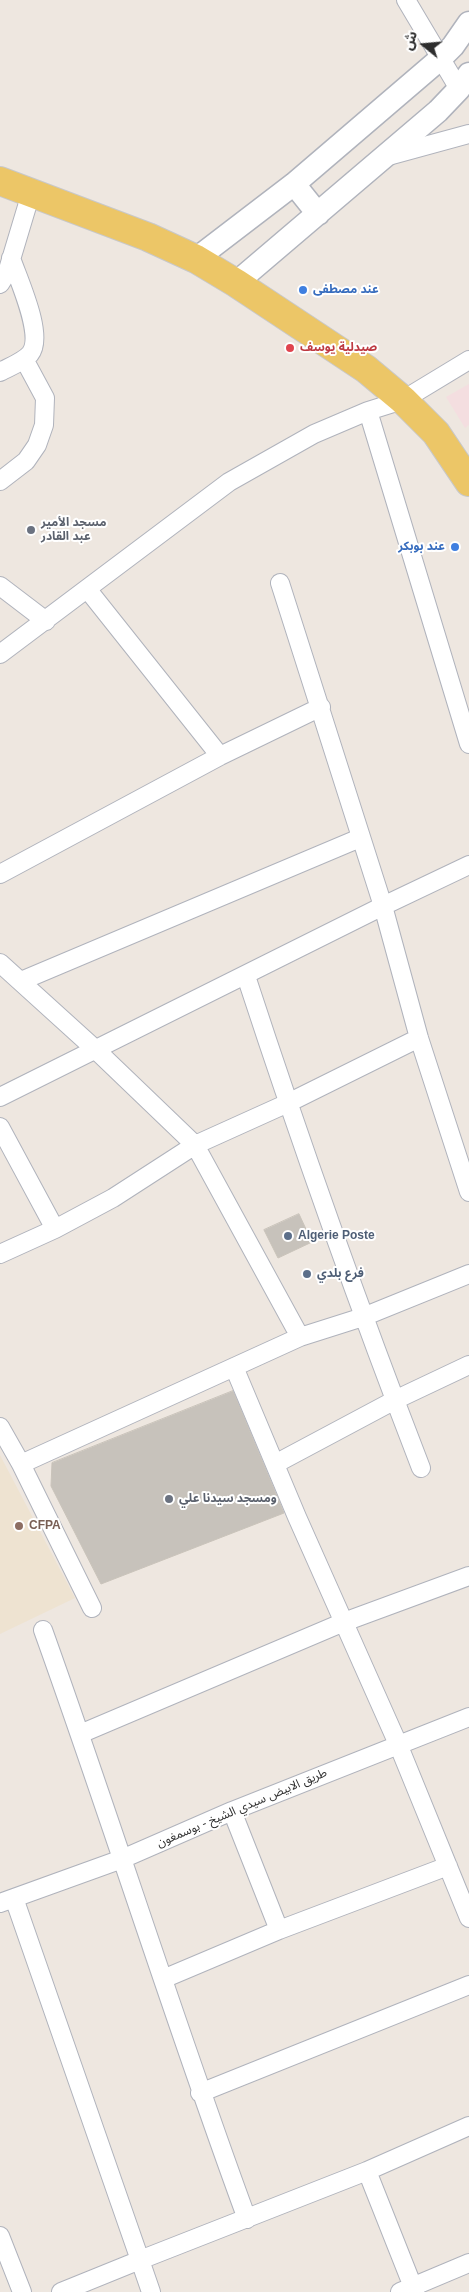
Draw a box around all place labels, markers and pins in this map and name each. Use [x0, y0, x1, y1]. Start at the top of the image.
place label: عند مصطفى [313, 283, 379, 297]
marker: عند مصطفى [297, 284, 309, 296]
place label: صيدلية يوسف [300, 341, 377, 355]
marker: صيدلية يوسف [284, 342, 296, 354]
place label: مسجد الأمير عبد القادر [41, 516, 106, 544]
marker: مسجد الأمير عبد القادر [25, 524, 37, 536]
place label: عند بوبكر [398, 540, 445, 554]
marker: عند بوبكر [449, 541, 461, 553]
place label: Algerie Poste [298, 1229, 375, 1243]
marker: Algerie Poste [282, 1230, 294, 1242]
place label: فرع بلدي [317, 1267, 364, 1281]
marker: فرع بلدي [301, 1268, 313, 1280]
place label: ومسجد سيدنا علي [179, 1492, 277, 1506]
marker: ومسجد سيدنا علي [163, 1493, 175, 1505]
place label: CFPA [29, 1519, 61, 1533]
marker: CFPA [13, 1520, 25, 1532]

